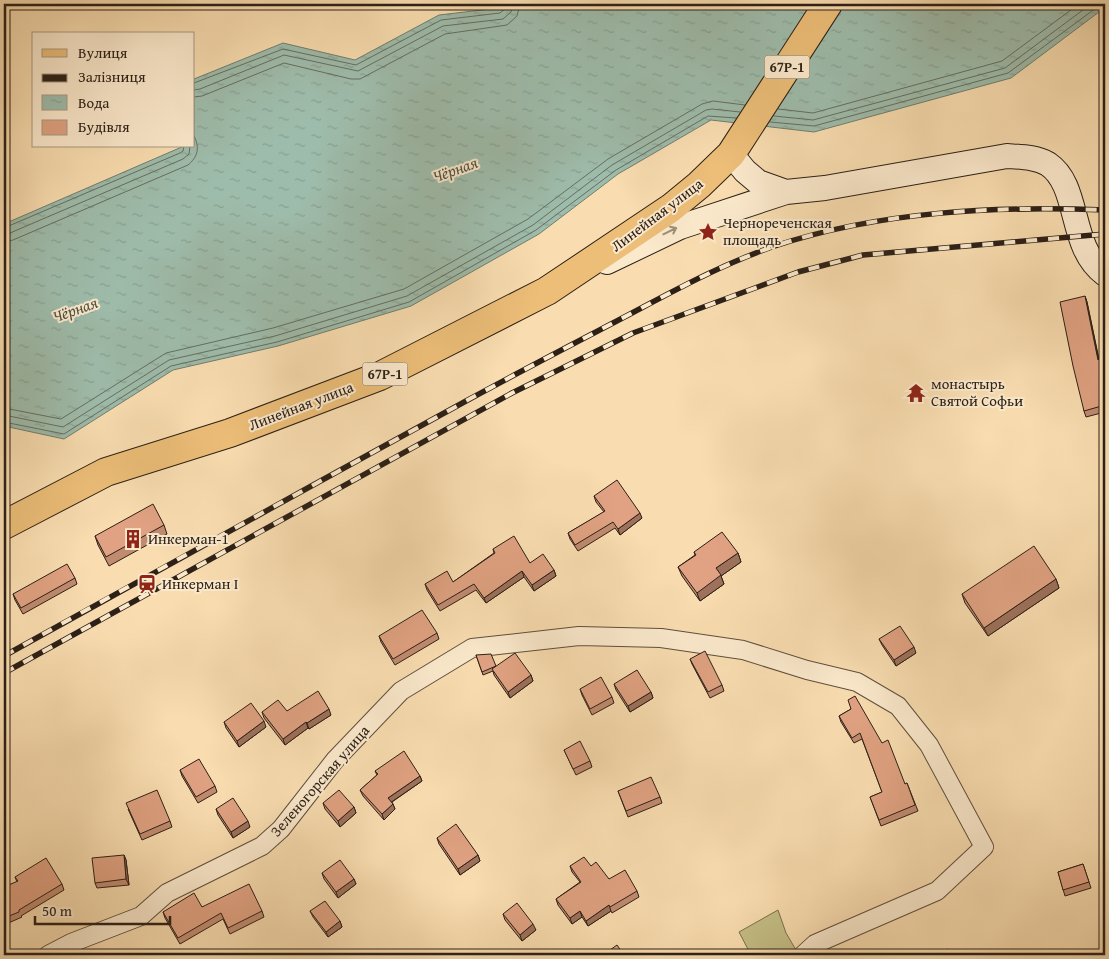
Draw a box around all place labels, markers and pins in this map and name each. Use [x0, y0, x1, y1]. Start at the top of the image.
place label: Чернореченская площадь [723, 212, 832, 250]
place icon: Чернореченская площадь [697, 221, 719, 243]
place label: монастырь Святой Софьи [931, 373, 1023, 411]
temple icon: монастырь Святой Софьи [905, 382, 927, 404]
building icon: Инкерман-1 [122, 528, 144, 550]
place label: Инкерман-1 [148, 528, 229, 549]
station icon: Инкерман I [136, 573, 158, 595]
place label: Инкерман I [162, 573, 238, 594]

